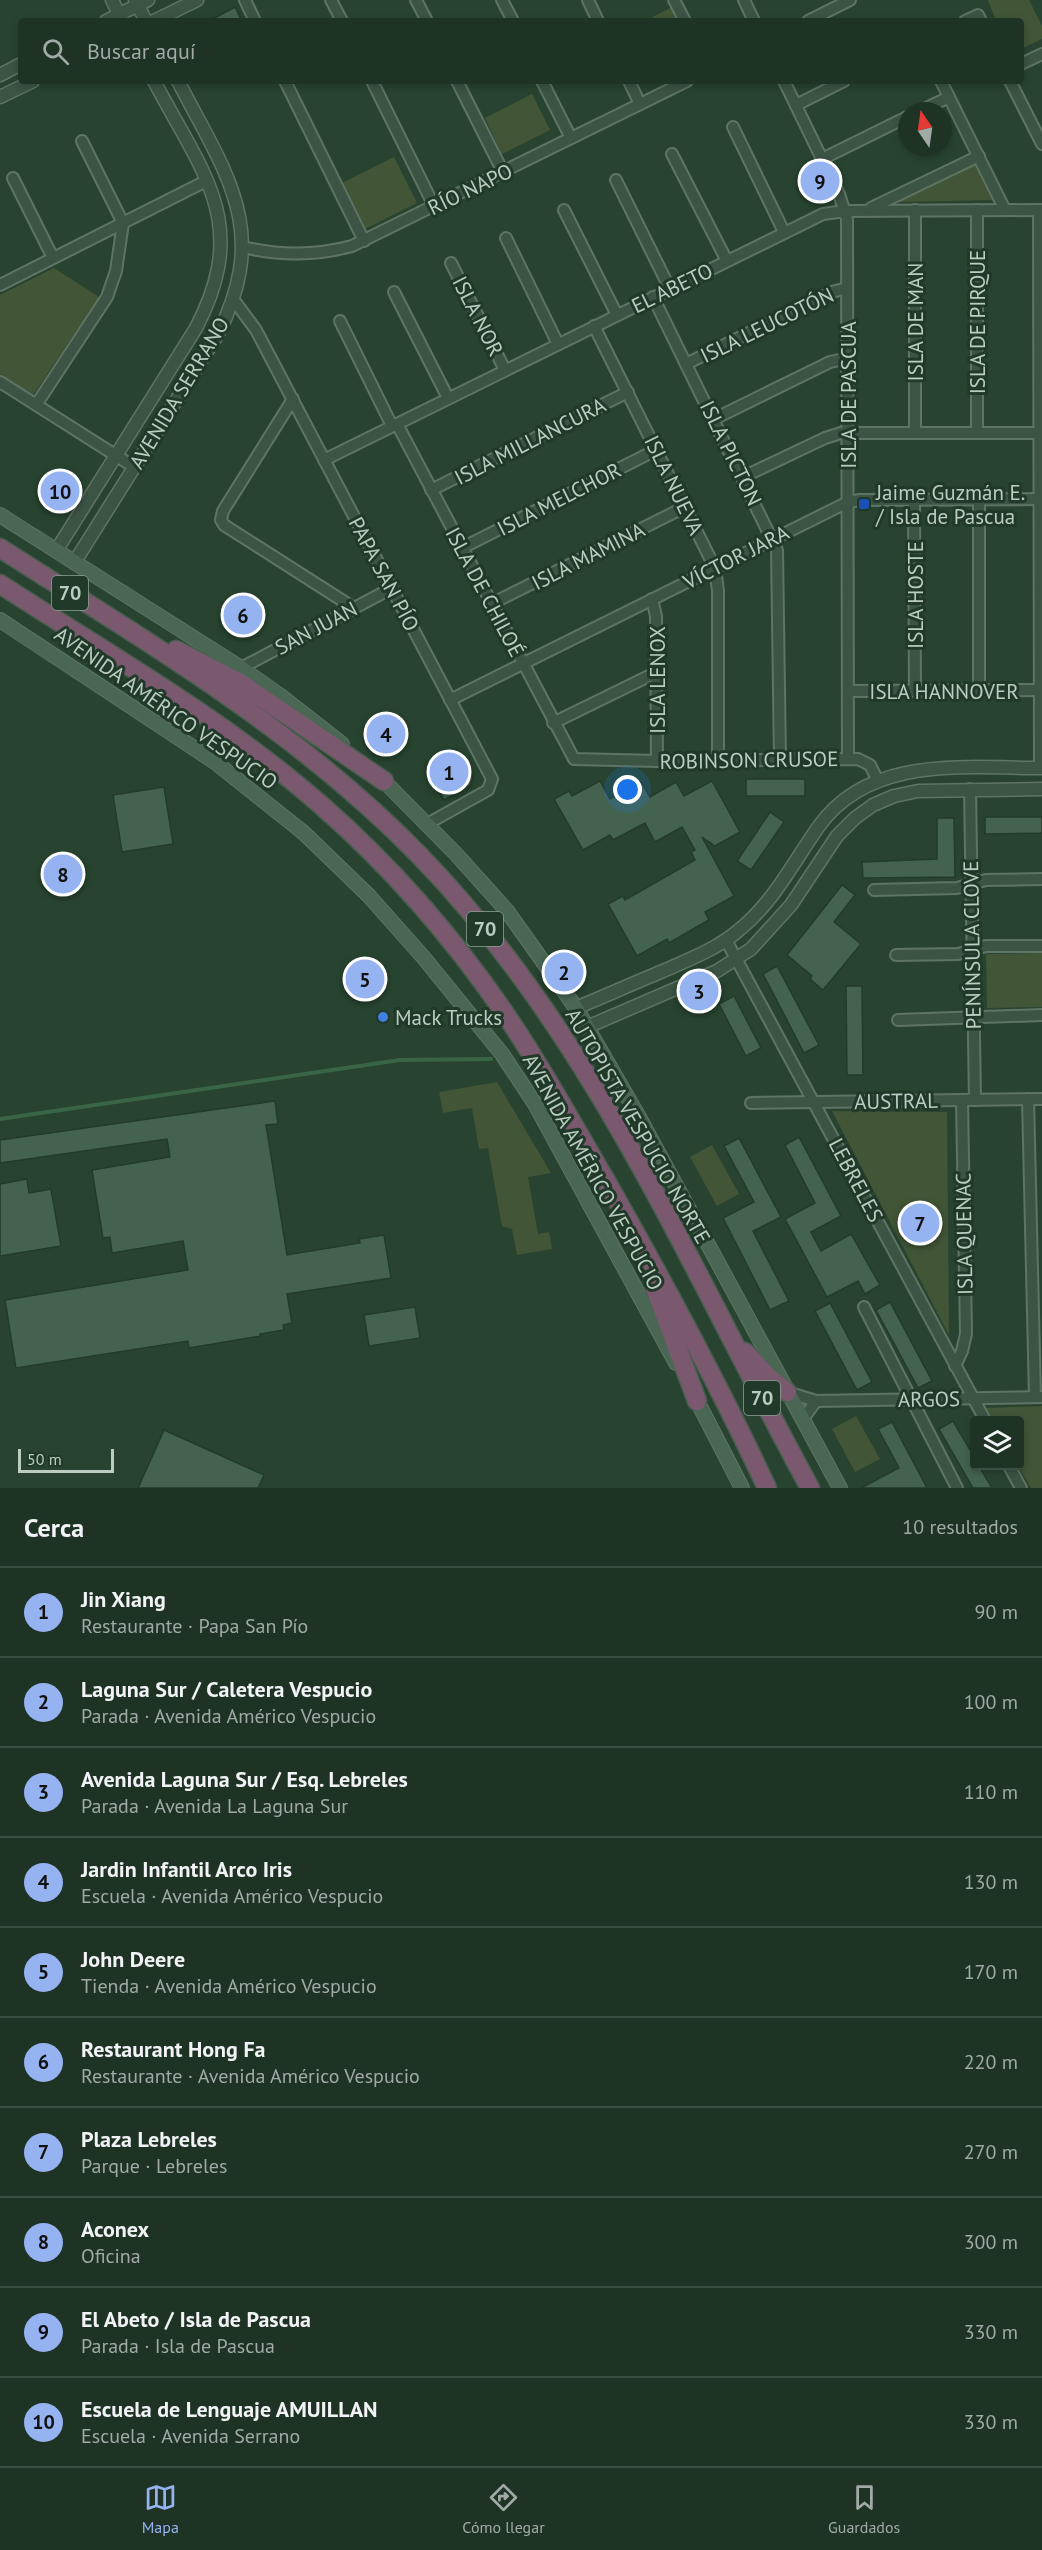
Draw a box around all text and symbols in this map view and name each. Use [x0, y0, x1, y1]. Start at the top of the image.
search box [18, 18, 1024, 84]
icon: search [39, 35, 72, 68]
text: Buscar aquí [87, 37, 196, 65]
north arrow [898, 102, 952, 156]
street label: RÍO NAPO [423, 157, 517, 221]
pin: 9 [800, 158, 840, 204]
street label: ISLA DE PIRQUE [964, 250, 991, 394]
street label: EL ABETO [627, 257, 717, 319]
street label: ISLA DE MAN [902, 263, 929, 381]
street label: ISLA NOR [446, 271, 510, 361]
street label: ISLA LEUCOTÓN [696, 281, 838, 369]
street label: AVENIDA SERRANO [123, 312, 235, 474]
street label: ISLA DE PASCUA [835, 320, 862, 469]
street label: ISLA MILLANCURA [450, 391, 611, 491]
street label: ISLA PICTON [694, 396, 768, 510]
street label: ISLA NUEVA [638, 431, 710, 540]
street label: ISLA MELCHOR [492, 456, 626, 542]
pin: 10 [40, 468, 80, 514]
place label: Jaime Guzmán E. / Isla de Pascua [875, 479, 1025, 530]
marker: Jaime Guzmán E. / Isla de Pascua [857, 497, 871, 511]
street label: PAPA SAN PÍO [343, 512, 425, 636]
street label: ISLA MAMINA [527, 516, 650, 596]
street label: VÍCTOR JARA [678, 519, 794, 596]
street label: ISLA DE CHILOÉ [439, 522, 531, 662]
street label: ISLA HOSTE [902, 541, 929, 649]
road number: 70 [52, 576, 88, 610]
pin: 6 [224, 592, 262, 638]
street label: SAN JUAN [270, 595, 362, 661]
street label: AVENIDA AMÉRICO VESPUCIO [49, 621, 283, 795]
street label: ISLA LENOX [644, 626, 671, 734]
street label: ISLA HANNOVER [869, 678, 1019, 705]
pin: 4 [366, 712, 406, 756]
street label: ROBINSON CRUSOE [659, 745, 839, 775]
pin: 1 [430, 750, 468, 794]
your location [613, 775, 642, 804]
pin: 8 [44, 852, 82, 896]
street label: PENÍNSULA CLOVE [957, 860, 987, 1030]
road number: 70 [467, 912, 503, 946]
pin: 2 [544, 950, 584, 994]
pin: 5 [346, 956, 385, 1002]
pin: 3 [680, 968, 718, 1014]
place label: Mack Trucks [395, 1004, 502, 1031]
street label: AUTOPISTA VESPUCIO NORTE [560, 1004, 716, 1248]
marker: Mack Trucks [376, 1010, 390, 1024]
street label: AVENIDA AMÉRICO VESPUCIO [517, 1049, 669, 1295]
street label: AUSTRAL [854, 1087, 938, 1115]
street label: LEBRELES [823, 1133, 889, 1227]
street label: ISLA QUENAC [949, 1173, 979, 1295]
pin: 7 [900, 1200, 940, 1246]
road number: 70 [744, 1381, 780, 1415]
street label: ARGOS [898, 1385, 960, 1413]
map controls [970, 1416, 1024, 1470]
button: layers [970, 1416, 1024, 1470]
scale bar [18, 1446, 114, 1474]
text: 50 m [27, 1449, 62, 1469]
text: Cerca [24, 1511, 84, 1544]
text: 10 resultados [902, 1514, 1018, 1540]
text: Jin Xiang [81, 1585, 166, 1613]
text: 1 [38, 1599, 49, 1625]
text: 90 m [975, 1599, 1018, 1625]
text: Restaurante · Papa San Pío [81, 1613, 308, 1639]
text: Laguna Sur / Caletera Vespucio [81, 1675, 372, 1703]
text: 2 [38, 1689, 49, 1715]
text: 100 m [964, 1689, 1018, 1715]
text: Parada · Avenida Américo Vespucio [81, 1703, 376, 1729]
text: Avenida Laguna Sur / Esq. Lebreles [81, 1765, 408, 1793]
text: 3 [38, 1779, 49, 1805]
text: 110 m [964, 1779, 1018, 1805]
text: Parada · Avenida La Laguna Sur [81, 1793, 348, 1819]
text: Jardin Infantil Arco Iris [81, 1855, 292, 1883]
text: 4 [38, 1869, 49, 1895]
text: 130 m [964, 1869, 1018, 1895]
text: Escuela · Avenida Américo Vespucio [81, 1883, 383, 1909]
text: John Deere [81, 1945, 185, 1973]
text: 5 [38, 1959, 49, 1985]
text: 170 m [964, 1959, 1018, 1985]
text: Tienda · Avenida Américo Vespucio [81, 1973, 377, 1999]
text: Restaurant Hong Fa [81, 2035, 266, 2063]
text: 6 [38, 2049, 49, 2075]
text: 220 m [964, 2049, 1018, 2075]
text: Restaurante · Avenida Américo Vespucio [81, 2063, 420, 2089]
text: Plaza Lebreles [81, 2125, 217, 2153]
text: 7 [38, 2139, 49, 2165]
text: 270 m [964, 2139, 1018, 2165]
text: Parque · Lebreles [81, 2153, 227, 2179]
text: Aconex [81, 2215, 149, 2243]
text: 8 [38, 2229, 49, 2255]
text: 300 m [964, 2229, 1018, 2255]
text: Oficina [81, 2243, 141, 2269]
text: El Abeto / Isla de Pascua [81, 2305, 311, 2333]
text: 9 [38, 2319, 49, 2345]
text: 330 m [964, 2319, 1018, 2345]
text: Parada · Isla de Pascua [81, 2333, 275, 2359]
text: Escuela de Lenguaje AMUILLAN [81, 2395, 377, 2423]
text: 10 [32, 2409, 55, 2435]
text: 330 m [964, 2409, 1018, 2435]
text: Escuela · Avenida Serrano [81, 2423, 300, 2449]
tab: Mapa [142, 2481, 179, 2537]
tab: Cómo llegar [462, 2481, 545, 2537]
tab: Guardados [828, 2481, 900, 2537]

